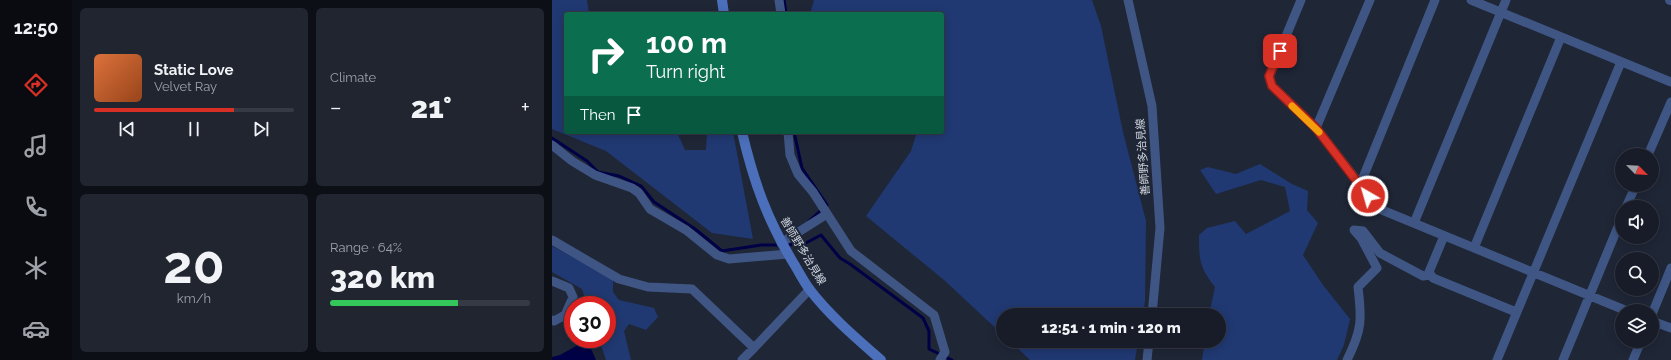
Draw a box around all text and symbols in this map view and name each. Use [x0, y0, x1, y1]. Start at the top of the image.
text: 12:50 [14, 17, 58, 38]
text: 100 m [646, 27, 727, 60]
icon: right [580, 28, 632, 80]
pin [1263, 34, 1297, 68]
icon: arrive [1269, 40, 1291, 62]
text: Static Love [154, 61, 233, 79]
text: Turn right [646, 61, 725, 82]
text: Climate [330, 70, 376, 85]
icon: directions [22, 71, 50, 99]
text: Velvet Ray [154, 79, 217, 94]
text: 21° [411, 90, 452, 125]
text: − [330, 94, 342, 120]
text: + [521, 94, 530, 120]
icon: arrive [623, 104, 645, 126]
text: Then [580, 106, 615, 124]
icon: previous [116, 118, 138, 140]
icon: pause [183, 118, 205, 140]
icon: next [250, 118, 272, 140]
street label: 善師野多治見線 [1134, 118, 1152, 196]
icon: music [22, 132, 50, 160]
north arrow [1615, 148, 1659, 192]
map controls [1615, 148, 1659, 348]
position arrow [1347, 175, 1389, 217]
icon: phone [22, 193, 50, 221]
button: sound [1615, 200, 1659, 244]
street label: 善師野多治見線 [778, 215, 828, 287]
text: 20 [163, 234, 225, 295]
text: Range · 64% [330, 240, 402, 255]
button: search [1615, 252, 1659, 296]
icon: climate [22, 254, 50, 282]
text: 320 km [330, 260, 435, 295]
text: km/h [177, 291, 211, 306]
speed limit sign: 30 [564, 296, 616, 348]
button: layers [1615, 304, 1659, 348]
icon: car [22, 315, 50, 343]
text: 12:51 · 1 min · 120 m [1041, 319, 1181, 337]

